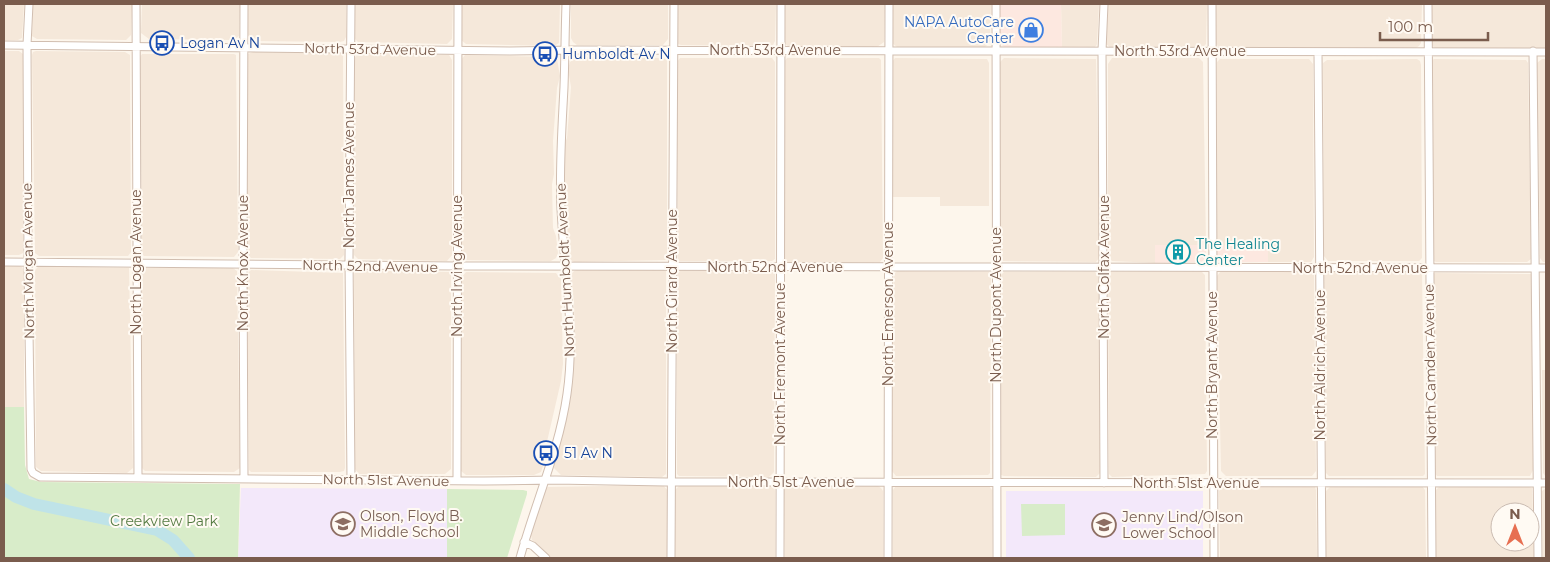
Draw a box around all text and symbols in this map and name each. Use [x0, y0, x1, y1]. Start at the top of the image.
scale bar [1380, 10, 1488, 42]
place label: NAPA AutoCare Center [904, 13, 1014, 47]
shop icon: NAPA AutoCare Center [1018, 17, 1044, 43]
text: 100 m [1388, 17, 1433, 36]
bus stop icon: Logan Av N [149, 30, 175, 56]
place label: Logan Av N [180, 34, 260, 52]
street label: North 53rd Avenue [304, 39, 436, 59]
bus stop icon: Humboldt Av N [532, 41, 558, 67]
street label: North 53rd Avenue [709, 41, 841, 59]
street label: North 53rd Avenue [1114, 42, 1246, 60]
place label: Humboldt Av N [562, 45, 671, 63]
street label: North James Avenue [340, 102, 358, 248]
street label: North Morgan Avenue [18, 183, 38, 339]
street label: North Humboldt Avenue [551, 183, 579, 357]
street label: North Logan Avenue [127, 189, 145, 335]
street label: North Knox Avenue [234, 195, 252, 331]
street label: North Irving Avenue [448, 195, 466, 337]
street label: North Colfax Avenue [1095, 195, 1113, 339]
street label: North Girard Avenue [663, 209, 681, 353]
street label: North Emerson Avenue [879, 222, 897, 386]
street label: North Dupont Avenue [987, 227, 1005, 383]
place label: The Healing Center [1196, 235, 1280, 269]
building icon: The Healing Center [1165, 239, 1191, 265]
street label: North 52nd Avenue [302, 256, 438, 276]
street label: North 52nd Avenue [707, 258, 843, 276]
street label: North 52nd Avenue [1292, 259, 1428, 277]
street label: North Fremont Avenue [771, 283, 789, 445]
street label: North Camden Avenue [1420, 284, 1440, 446]
street label: North Aldrich Avenue [1311, 289, 1329, 441]
street label: North Bryant Avenue [1203, 291, 1221, 439]
bus stop icon: 51 Av N [533, 440, 559, 466]
place label: 51 Av N [564, 444, 613, 462]
street label: North 51st Avenue [322, 470, 450, 490]
street label: North 51st Avenue [728, 473, 854, 491]
street label: North 51st Avenue [1133, 474, 1259, 492]
north arrow [1490, 502, 1540, 552]
text: N [1509, 505, 1521, 523]
place label: Olson, Floyd B. Middle School [360, 507, 463, 541]
place label: Jenny Lind/Olson Lower School [1121, 508, 1243, 542]
school or university icon: Olson, Floyd B. Middle School [330, 511, 356, 537]
park label: Creekview Park [110, 512, 219, 530]
school or university icon: Jenny Lind/Olson Lower School [1091, 512, 1117, 538]

